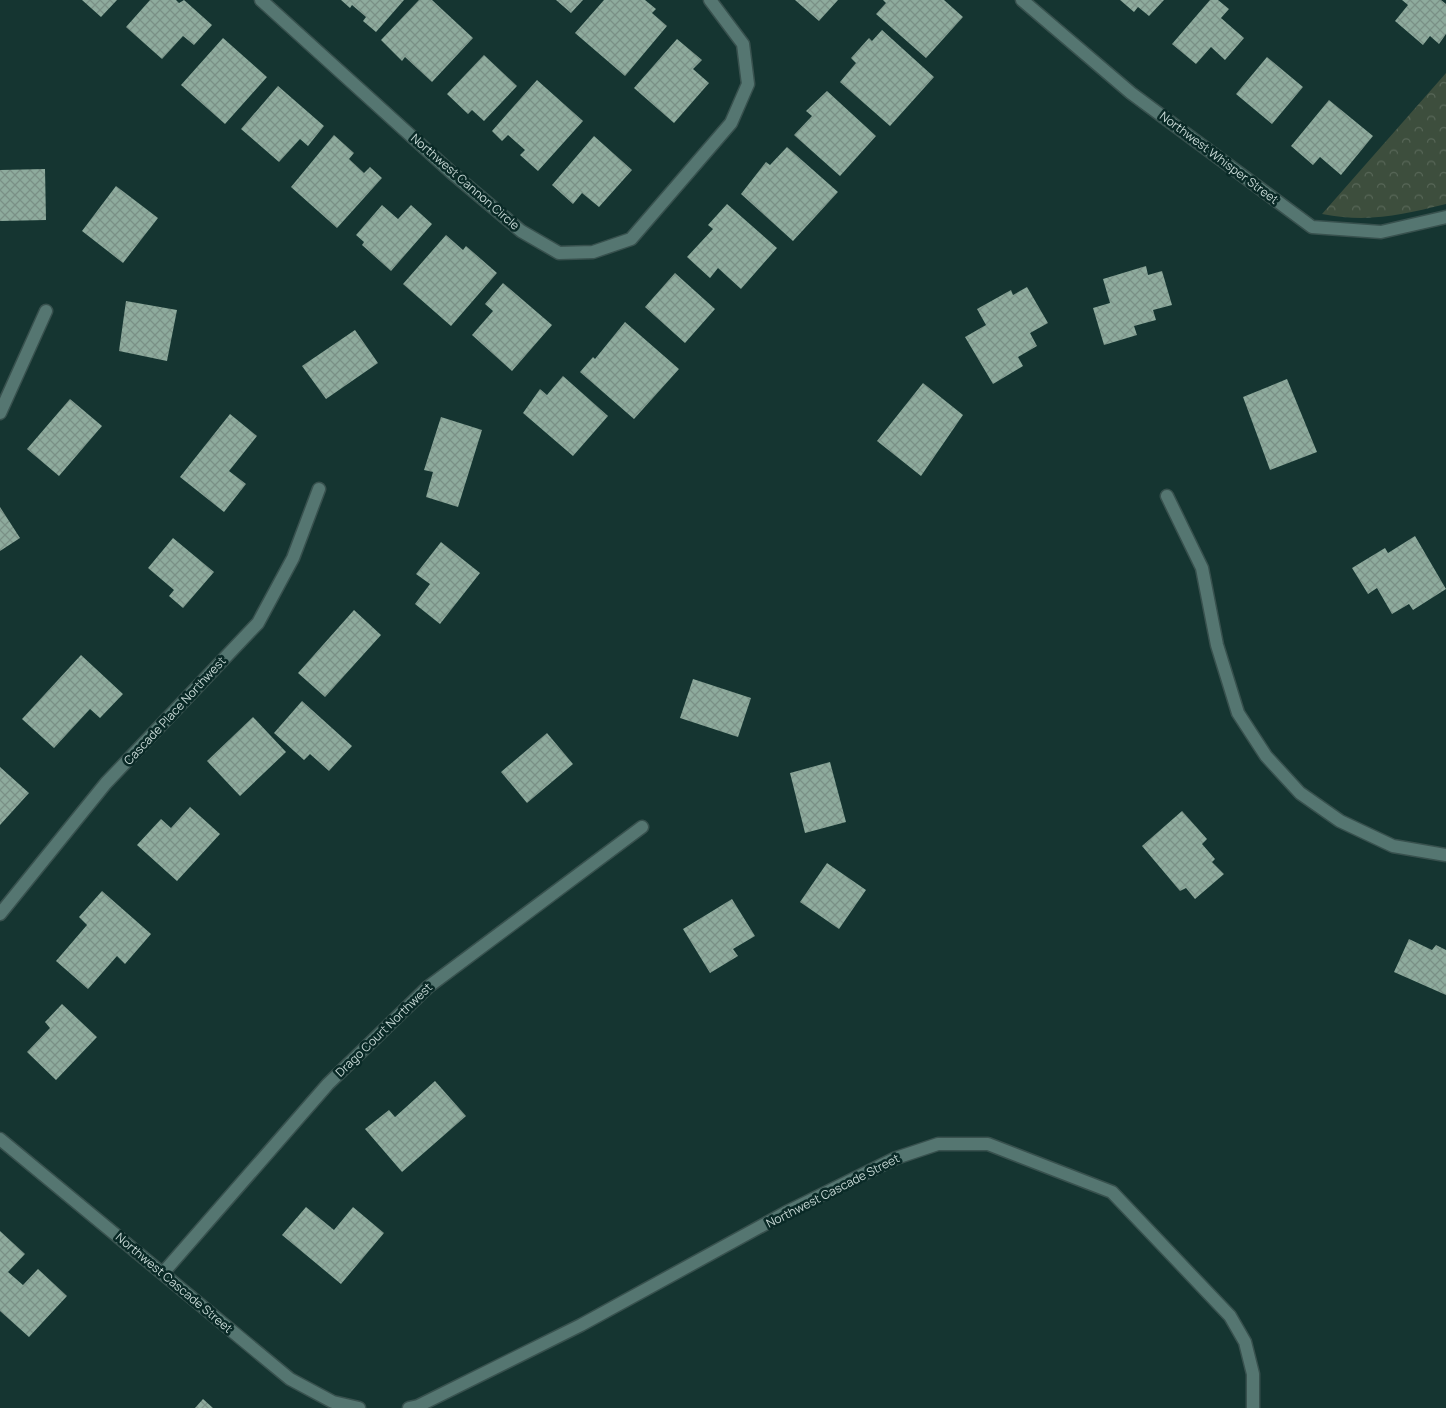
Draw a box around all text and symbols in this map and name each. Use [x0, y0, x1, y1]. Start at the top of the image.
street label: Northwest Whisper Street [1156, 107, 1282, 208]
street label: Northwest Cannon Circle [407, 130, 523, 234]
street label: Cascade Place Northwest [120, 653, 230, 769]
street label: Drago Court Northwest [332, 979, 436, 1080]
street label: Northwest Cascade Street [763, 1149, 903, 1232]
street label: Northwest Cascade Street [112, 1229, 236, 1337]

